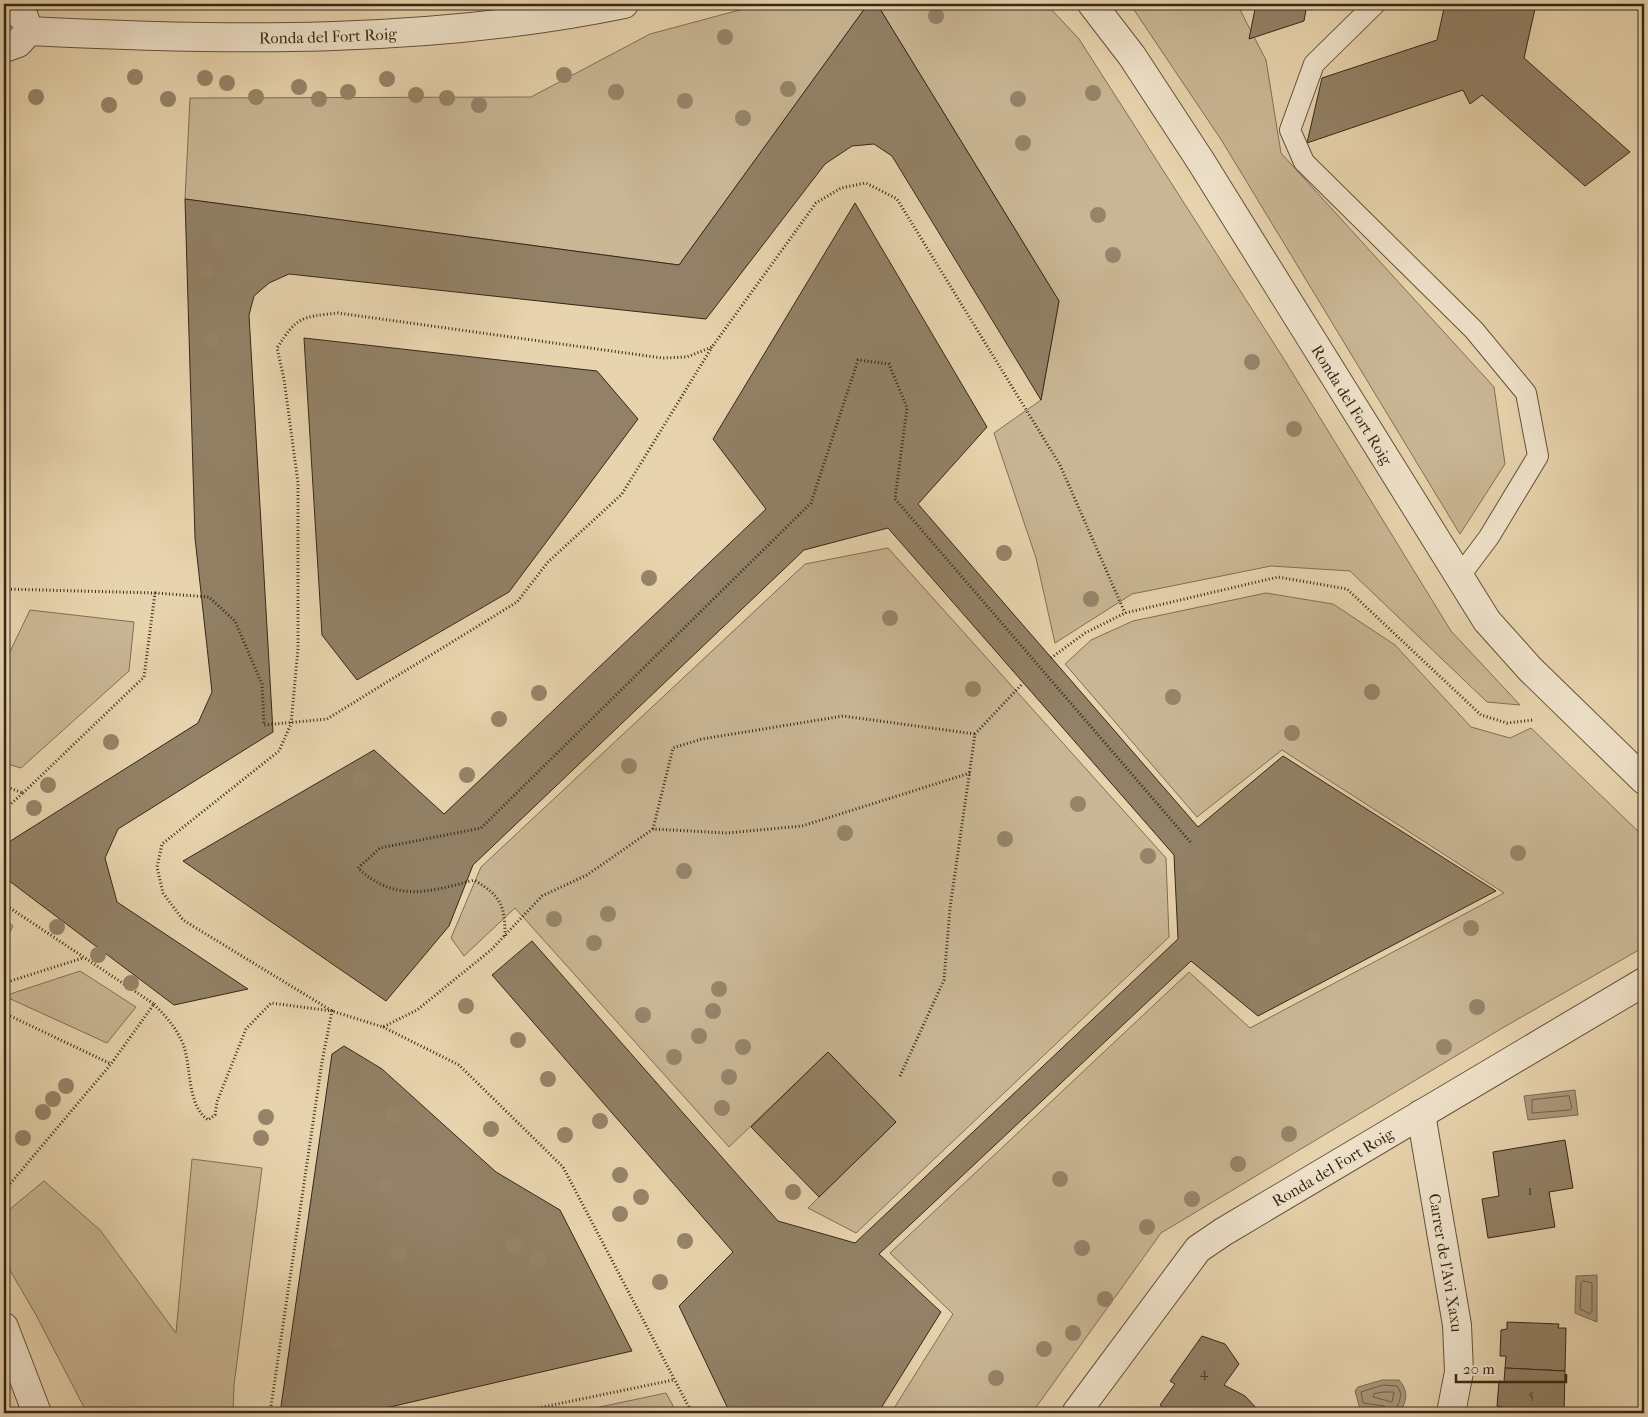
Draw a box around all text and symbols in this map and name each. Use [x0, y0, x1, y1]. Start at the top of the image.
street label: Ronda del Fort Roig [259, 24, 398, 47]
street label: Ronda del Fort Roig [1307, 341, 1397, 469]
street label: Ronda del Fort Roig [1269, 1124, 1397, 1211]
house number: 1 [1528, 1182, 1533, 1199]
street label: Carrer de l'Avi Xaxu [1425, 1192, 1466, 1333]
scale bar [1456, 1352, 1566, 1384]
text: 20 m [1463, 1360, 1495, 1378]
house number: 4 [1200, 1364, 1209, 1381]
house number: 5 [1528, 1386, 1534, 1403]

